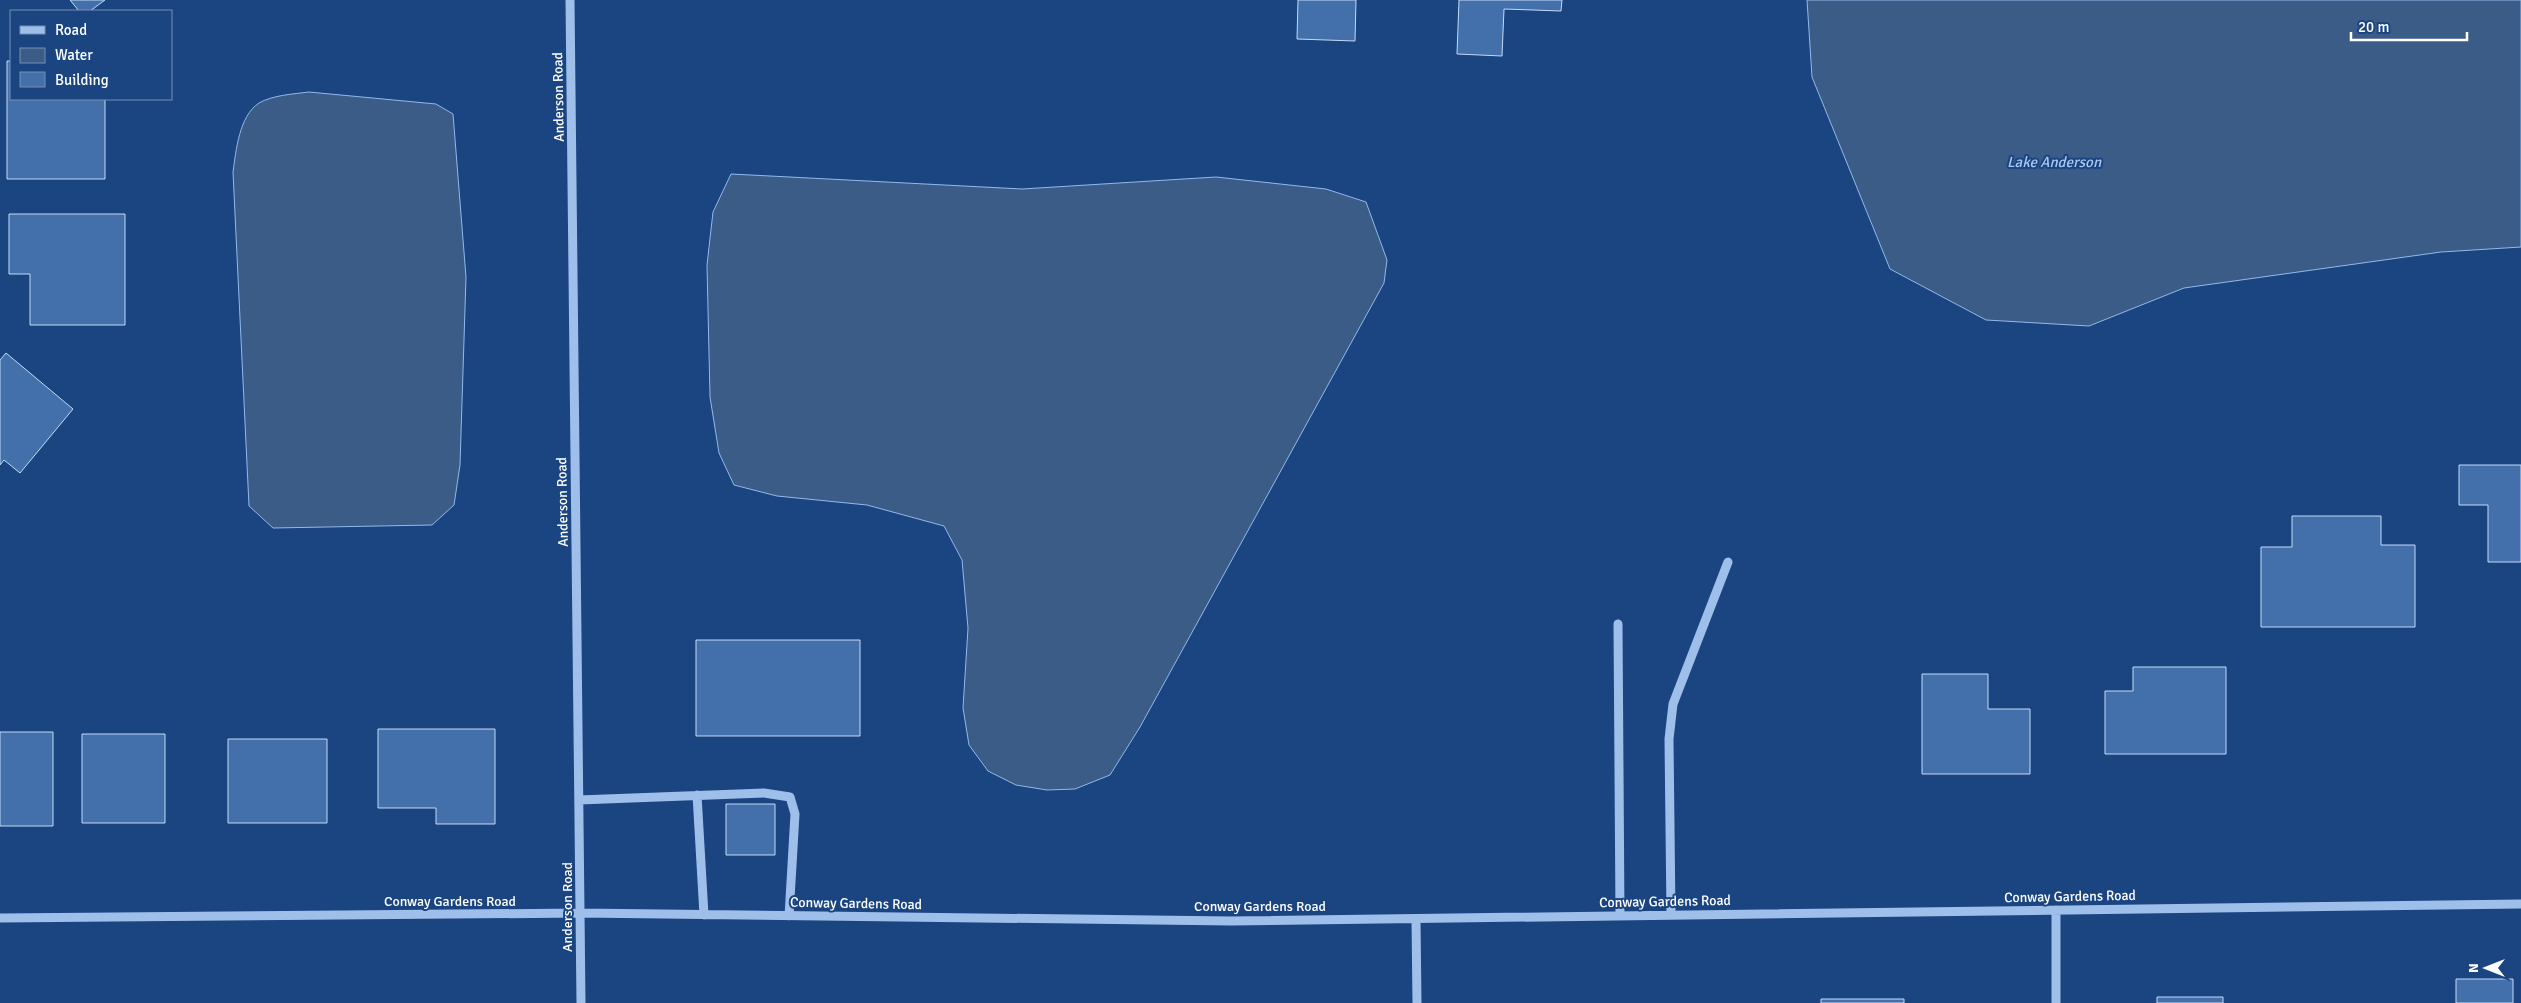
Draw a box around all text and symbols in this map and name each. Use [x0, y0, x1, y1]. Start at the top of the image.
legend [10, 10, 172, 100]
scale bar [2351, 10, 2467, 42]
text: 20 m [2358, 18, 2389, 36]
text: Road [55, 21, 87, 39]
text: Water [55, 46, 93, 64]
street label: Anderson Road [549, 52, 568, 142]
text: Building [55, 71, 109, 89]
water label: Lake Anderson [2007, 153, 2102, 171]
street label: Anderson Road [553, 457, 572, 547]
street label: Anderson Road [559, 862, 576, 952]
street label: Conway Gardens Road [2004, 887, 2136, 906]
street label: Conway Gardens Road [1599, 892, 1731, 911]
street label: Conway Gardens Road [384, 893, 516, 910]
street label: Conway Gardens Road [790, 894, 922, 913]
street label: Conway Gardens Road [1194, 898, 1326, 915]
north arrow [2461, 943, 2511, 993]
text: N [2465, 963, 2482, 973]

